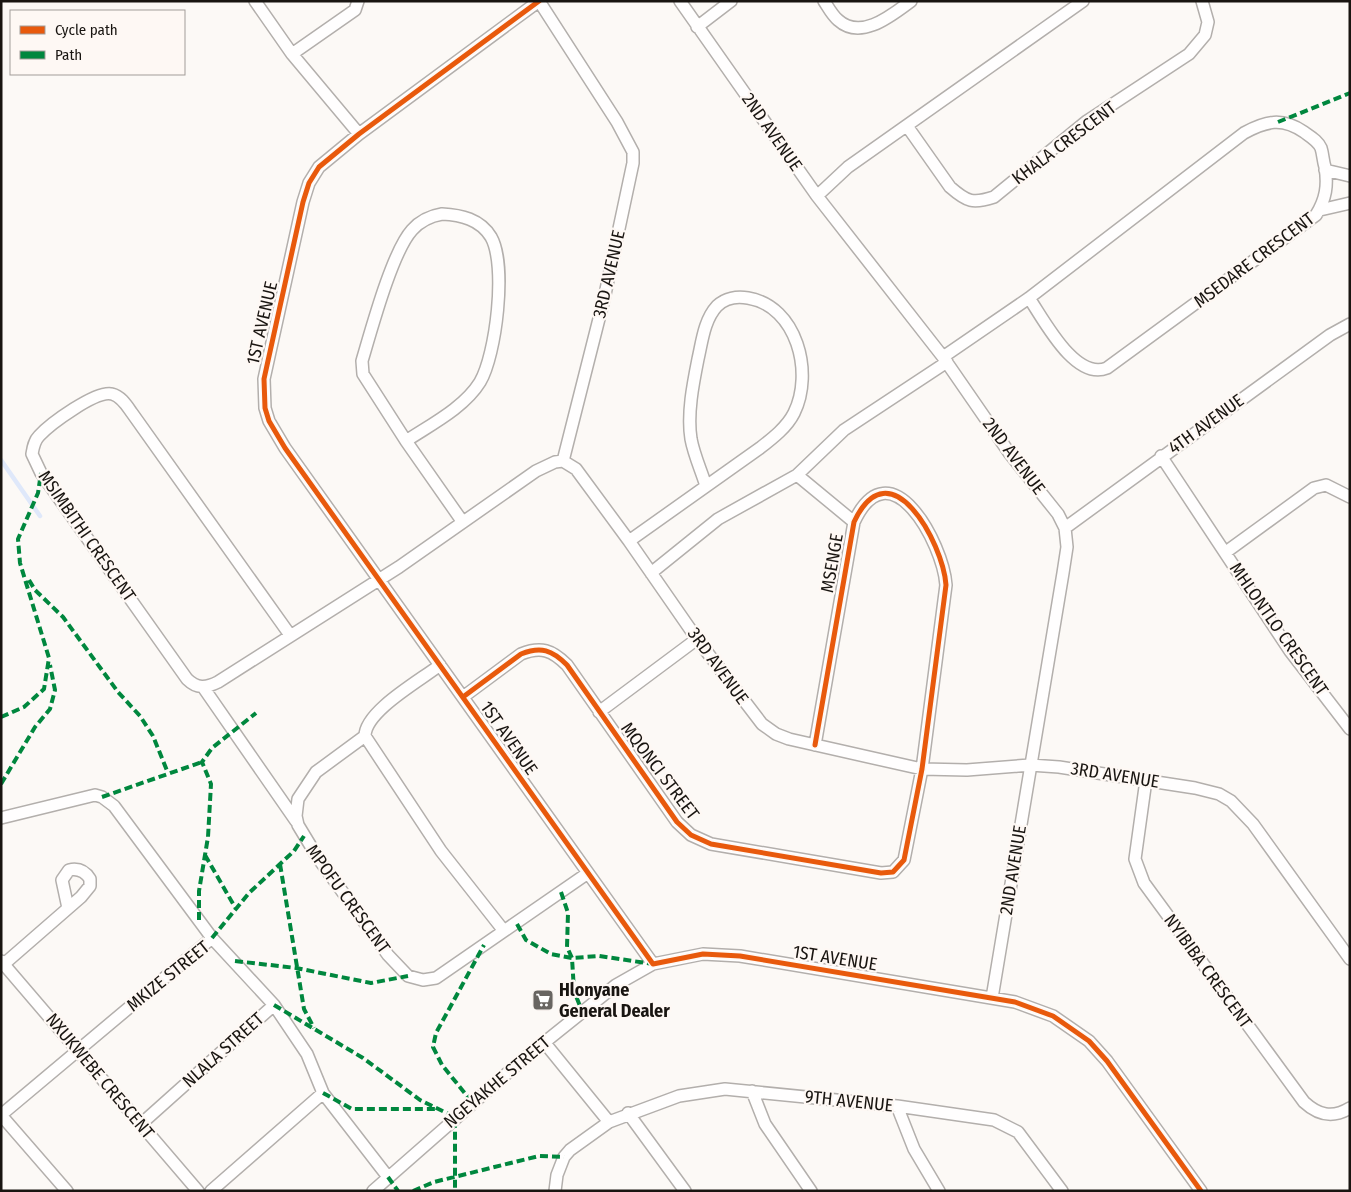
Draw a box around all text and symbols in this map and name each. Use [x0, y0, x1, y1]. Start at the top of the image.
legend [10, 10, 185, 75]
text: Cycle path [55, 21, 118, 39]
text: Path [55, 46, 82, 64]
street label: 2ND AVENUE [737, 89, 807, 175]
street label: KHALA CRESCENT [1008, 96, 1121, 189]
street label: MSEDARE CRESCENT [1189, 207, 1319, 312]
street label: 3RD AVENUE [588, 228, 630, 320]
street label: 1ST AVENUE [242, 279, 282, 367]
street label: 4TH AVENUE [1164, 389, 1248, 459]
street label: 2ND AVENUE [978, 413, 1050, 499]
street label: MSIMBITHI CRESCENT [34, 466, 141, 606]
street label: MSENGE [816, 532, 848, 594]
street label: MHLONTLO CRESCENT [1225, 558, 1333, 700]
street label: 3RD AVENUE [683, 623, 753, 709]
street label: 1ST AVENUE [476, 697, 542, 779]
street label: MQONCI STREET [616, 718, 704, 825]
street label: 3RD AVENUE [1069, 757, 1161, 793]
street label: 2ND AVENUE [995, 824, 1031, 916]
street label: MPOFU CRESCENT [301, 840, 395, 958]
street label: NYIBIBA CRESCENT [1159, 910, 1257, 1033]
street label: MKIZE STREET [122, 936, 214, 1016]
street label: 1ST AVENUE [791, 940, 879, 976]
place label: Hlonyane General Dealer [559, 979, 670, 1022]
supermarket icon: Hlonyane General Dealer [531, 988, 555, 1012]
street label: NLALA STREET [178, 1007, 269, 1092]
street label: NXUKWEBE CRESCENT [41, 1009, 159, 1144]
street label: NGEYAKHE STREET [439, 1031, 555, 1133]
street label: 9TH AVENUE [804, 1085, 894, 1117]

